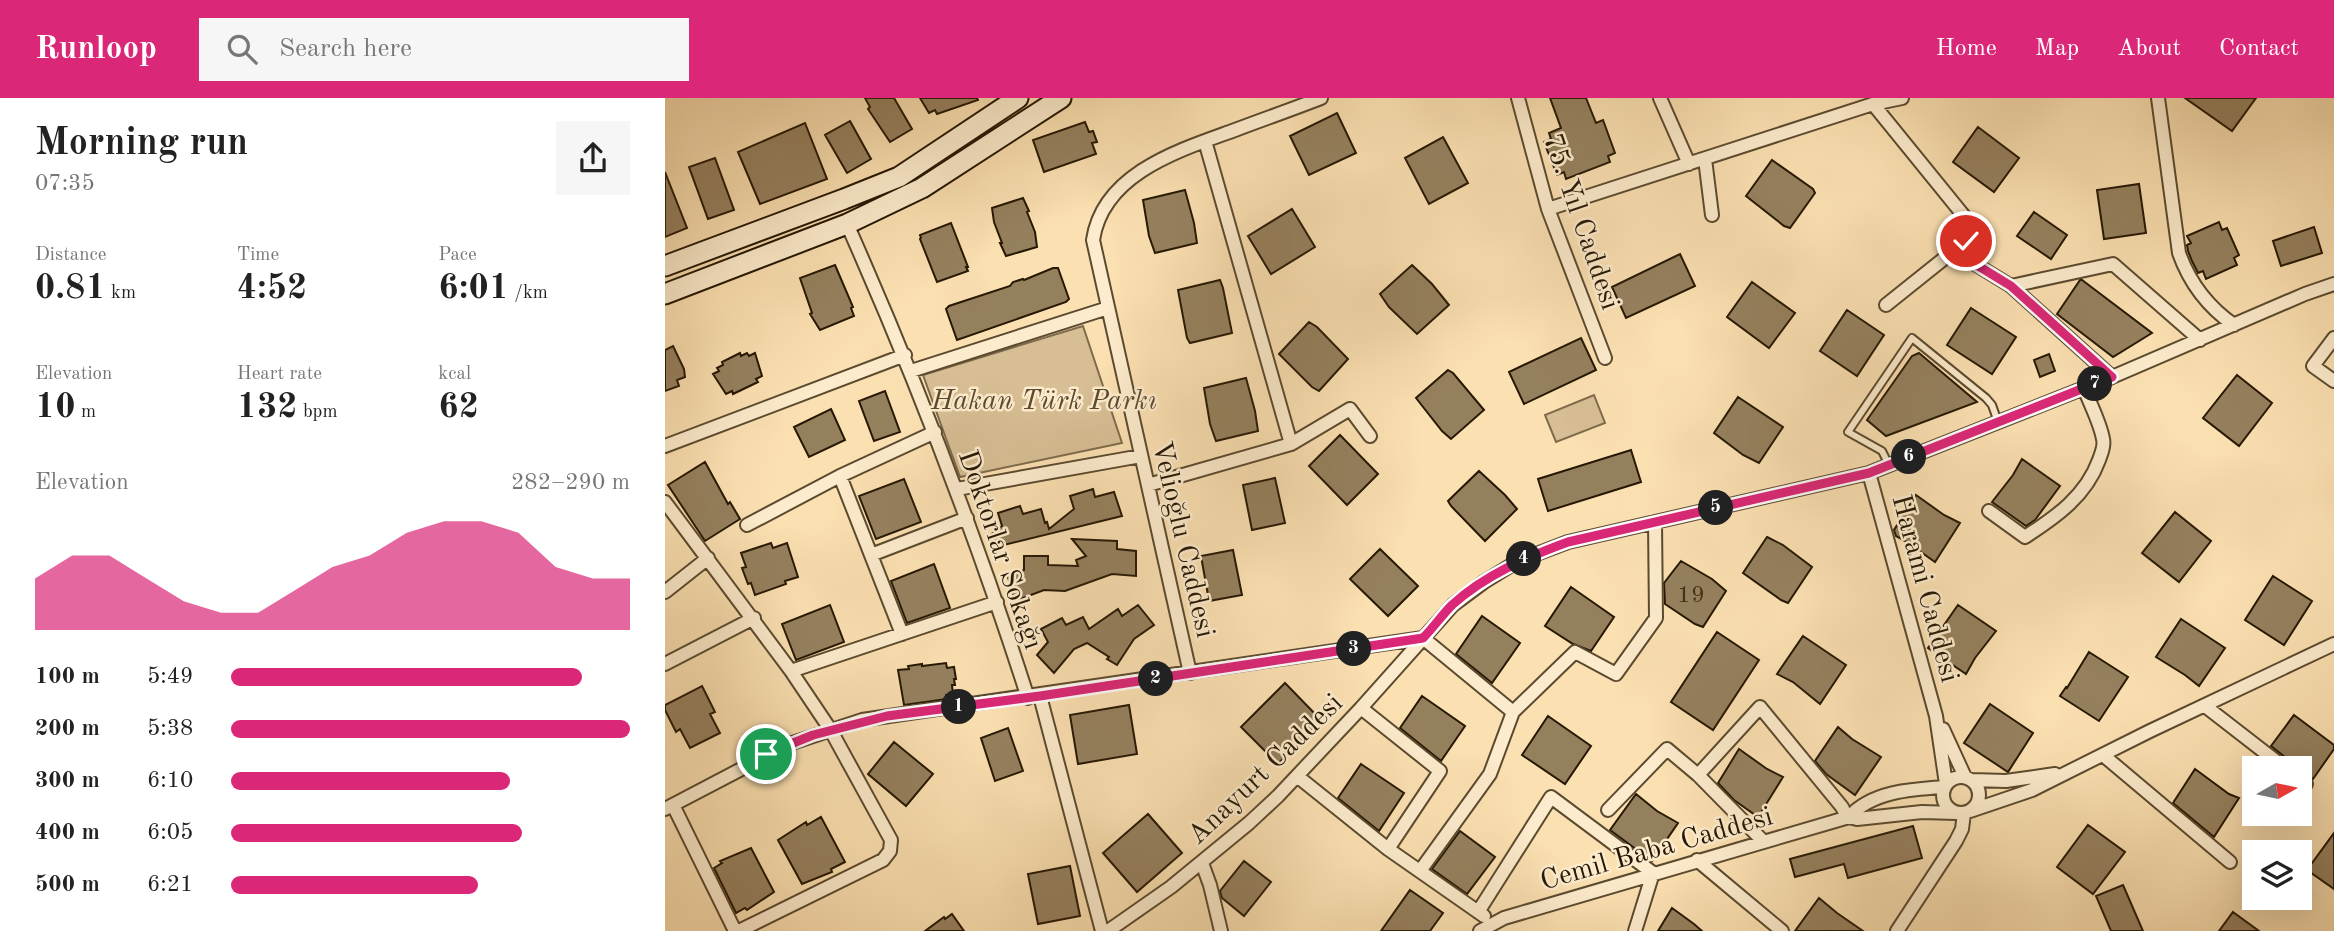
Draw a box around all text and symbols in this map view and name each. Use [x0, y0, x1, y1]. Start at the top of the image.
search box [199, 18, 689, 81]
icon: search [223, 30, 261, 68]
text: Runloop [35, 33, 157, 66]
text: Search here [279, 36, 412, 62]
text: Home [1936, 37, 1997, 61]
text: Map [2035, 37, 2079, 61]
text: About [2117, 37, 2181, 61]
text: Contact [2219, 37, 2299, 61]
button: share [556, 121, 630, 195]
text: Morning run [35, 125, 248, 163]
street label: 75. Yıl Caddesi [1537, 130, 1623, 314]
text: 07:35 [35, 172, 95, 195]
pin [1936, 211, 1996, 271]
icon: check [1947, 222, 1985, 260]
text: Distance [35, 246, 107, 265]
text: Time [237, 246, 279, 265]
text: Pace [438, 246, 477, 265]
text: 0.81 [35, 271, 106, 306]
text: 4:52 [237, 271, 307, 306]
text: 6:01 [438, 271, 509, 306]
text: km [106, 284, 136, 303]
text: /km [509, 284, 548, 303]
text: Elevation [35, 365, 112, 384]
text: Heart rate [237, 365, 322, 384]
text: kcal [438, 365, 471, 384]
pin: 7 [2077, 366, 2113, 402]
text: 7 [2089, 374, 2100, 393]
park label: Hakan Türk Parkı [930, 388, 1157, 416]
text: 10 [35, 390, 76, 425]
text: 132 [237, 390, 298, 425]
text: 62 [438, 390, 479, 425]
text: m [76, 403, 96, 422]
text: bpm [298, 403, 338, 422]
street label: Velioğlu Caddesi [1146, 439, 1218, 641]
pin: 6 [1891, 440, 1927, 474]
street label: Doktorlar Sokağı [952, 447, 1046, 653]
text: 6 [1903, 447, 1914, 466]
text: Elevation [35, 471, 129, 494]
text: 282–290 m [511, 471, 630, 494]
pin: 5 [1699, 490, 1733, 526]
street label: Harami Caddesi [1886, 492, 1963, 686]
text: 5 [1710, 498, 1721, 517]
pin: 4 [1507, 542, 1541, 576]
text: 4 [1518, 549, 1529, 568]
house number: 19 [1677, 584, 1705, 608]
pin: 3 [1337, 632, 1371, 666]
text: 3 [1348, 639, 1359, 658]
pin: 2 [1139, 662, 1173, 696]
text: 100 m [35, 665, 100, 688]
text: 5:49 [147, 665, 193, 688]
text: 2 [1150, 669, 1161, 688]
street label: Anayurt Caddesi [1183, 689, 1349, 851]
pin: 1 [941, 690, 977, 724]
text: 1 [953, 697, 964, 716]
text: 200 m [35, 717, 100, 740]
text: 5:38 [147, 717, 193, 740]
pin [736, 724, 796, 784]
icon: arrive [747, 735, 785, 773]
north arrow [2242, 756, 2312, 826]
map controls [2242, 756, 2312, 910]
text: 300 m [35, 769, 100, 792]
text: 6:10 [147, 769, 193, 792]
street label: Cemil Baba Caddesi [1537, 803, 1776, 896]
text: 400 m [35, 821, 100, 844]
text: 6:05 [147, 821, 193, 844]
button: layers [2242, 840, 2312, 910]
text: 500 m [35, 873, 100, 896]
text: 6:21 [147, 873, 193, 896]

